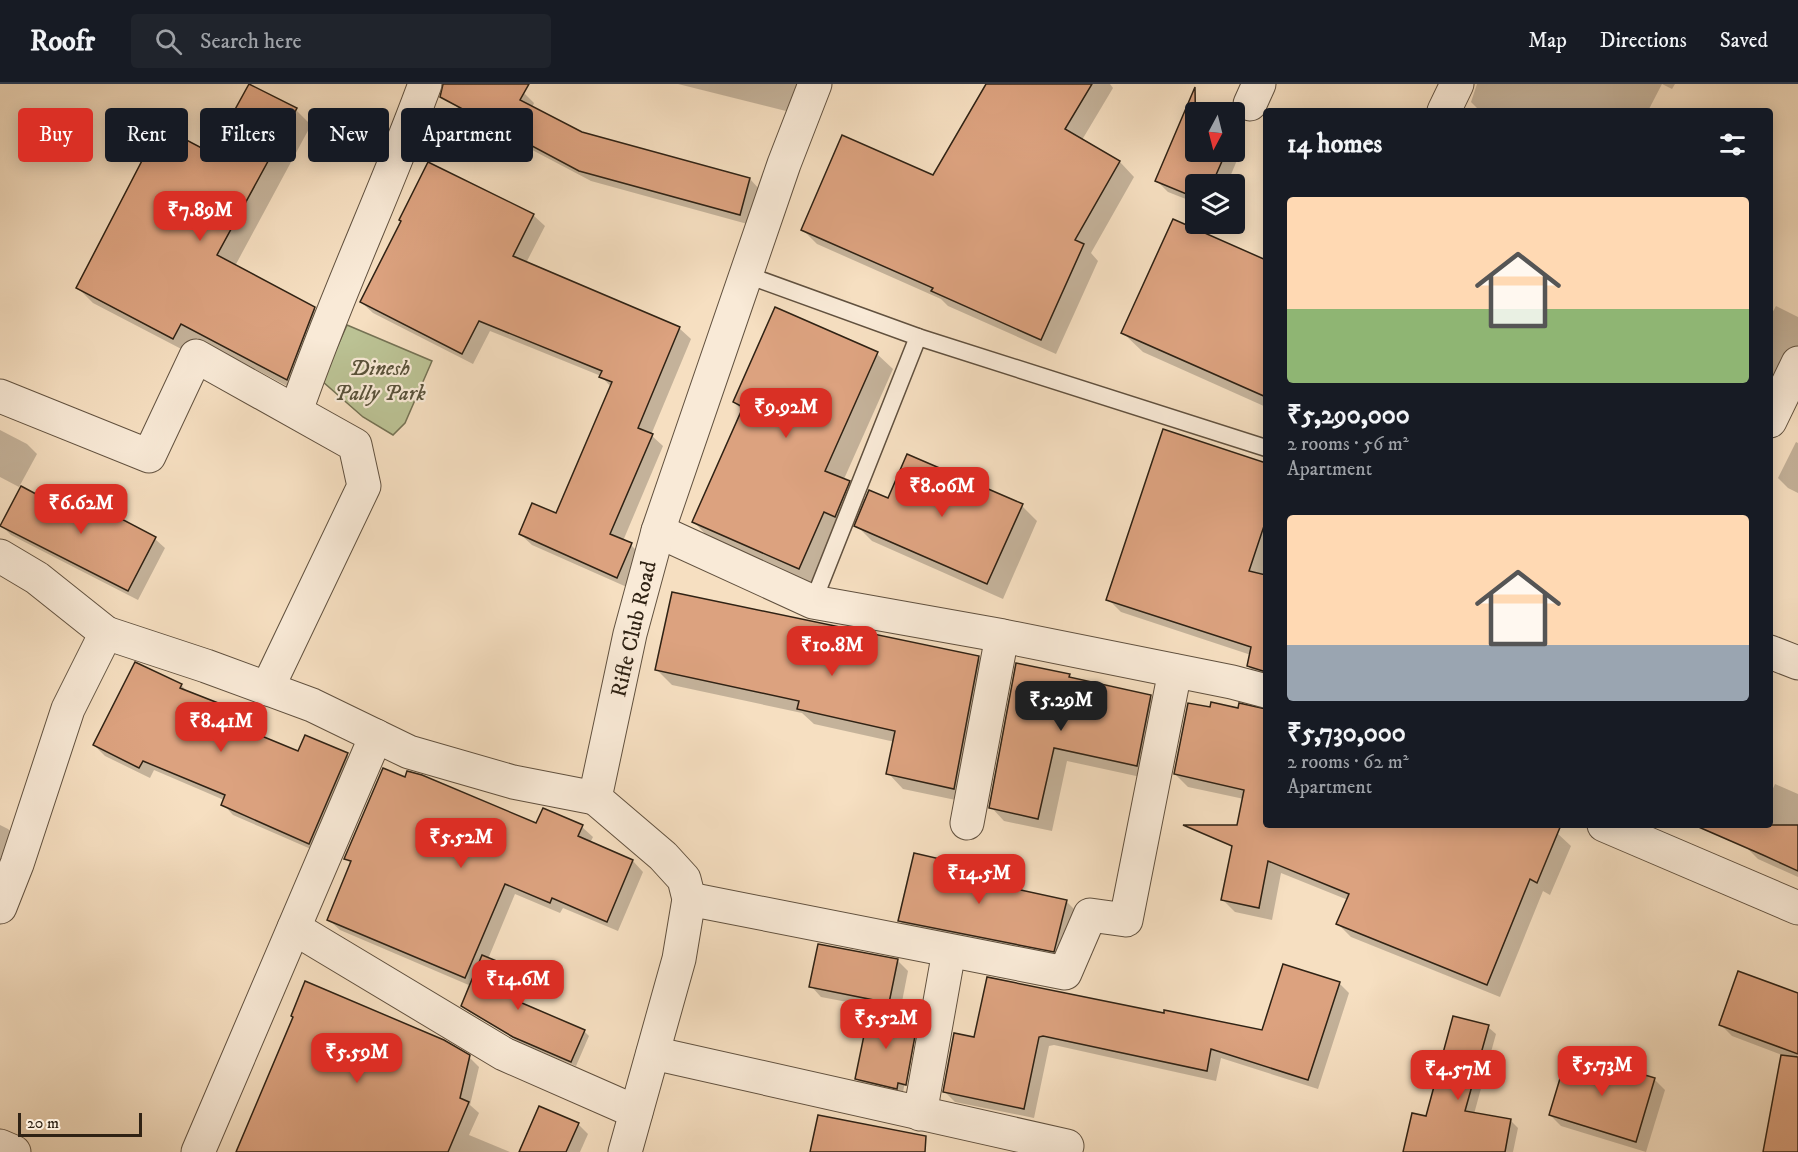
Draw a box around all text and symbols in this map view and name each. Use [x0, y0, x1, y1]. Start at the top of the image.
search box [131, 14, 551, 68]
text: Roofr [30, 24, 95, 59]
icon: search [152, 25, 185, 58]
text: Search here [200, 28, 302, 55]
text: Map [1528, 28, 1567, 54]
text: Directions [1600, 28, 1687, 54]
text: Saved [1720, 28, 1768, 54]
north arrow [1185, 102, 1245, 162]
map controls [1185, 102, 1245, 234]
chip: Buy [18, 108, 93, 162]
chip: Rent [105, 108, 188, 162]
chip: Filters [200, 108, 296, 162]
chip: New [308, 108, 389, 162]
chip: Apartment [401, 108, 533, 162]
text: 14 homes [1287, 128, 1382, 161]
icon: filters [1716, 128, 1749, 161]
button: layers [1185, 174, 1245, 234]
pin: ₹7.89M [151, 191, 249, 242]
text: ₹7.89M [168, 198, 232, 223]
icon: home [1464, 236, 1572, 344]
park label: Dinesh Pally Park [334, 355, 427, 407]
pin: ₹9.92M [737, 388, 835, 439]
text: ₹9.92M [754, 395, 818, 420]
text: ₹5,290,000 [1287, 399, 1410, 432]
text: 2 rooms · 56 m² [1287, 432, 1409, 457]
text: Apartment [1287, 457, 1372, 482]
pin: ₹8.06M [893, 467, 991, 518]
text: ₹8.06M [909, 474, 975, 499]
pin: ₹6.62M [32, 484, 130, 535]
text: ₹6.62M [48, 491, 114, 516]
icon: home [1464, 554, 1572, 662]
street label: Rifle Club Road [605, 558, 663, 700]
pin: ₹10.8M [783, 626, 881, 677]
text: ₹10.8M [801, 633, 863, 658]
pin: ₹5.29M [1012, 681, 1110, 732]
text: ₹5.29M [1029, 688, 1093, 713]
pin: ₹8.41M [172, 702, 270, 753]
text: ₹8.41M [189, 709, 253, 734]
text: ₹5,730,000 [1287, 717, 1406, 750]
text: 2 rooms · 62 m² [1287, 750, 1409, 775]
text: Apartment [1287, 775, 1372, 800]
pin: ₹5.52M [412, 818, 510, 869]
text: ₹5.52M [429, 825, 493, 850]
pin: ₹14.5M [930, 854, 1028, 905]
text: ₹14.5M [947, 861, 1011, 886]
pin: ₹14.6M [469, 960, 567, 1011]
text: ₹14.6M [486, 967, 550, 992]
pin: ₹5.52M [837, 999, 935, 1050]
text: ₹5.52M [854, 1006, 918, 1031]
pin: ₹5.59M [308, 1033, 406, 1084]
text: ₹5.59M [325, 1040, 389, 1065]
pin: ₹5.73M [1553, 1046, 1651, 1097]
pin: ₹4.57M [1409, 1050, 1507, 1101]
text: ₹5.73M [1572, 1053, 1632, 1078]
text: ₹4.57M [1425, 1057, 1491, 1082]
scale bar [18, 1110, 142, 1138]
text: 20 m [27, 1113, 59, 1133]

